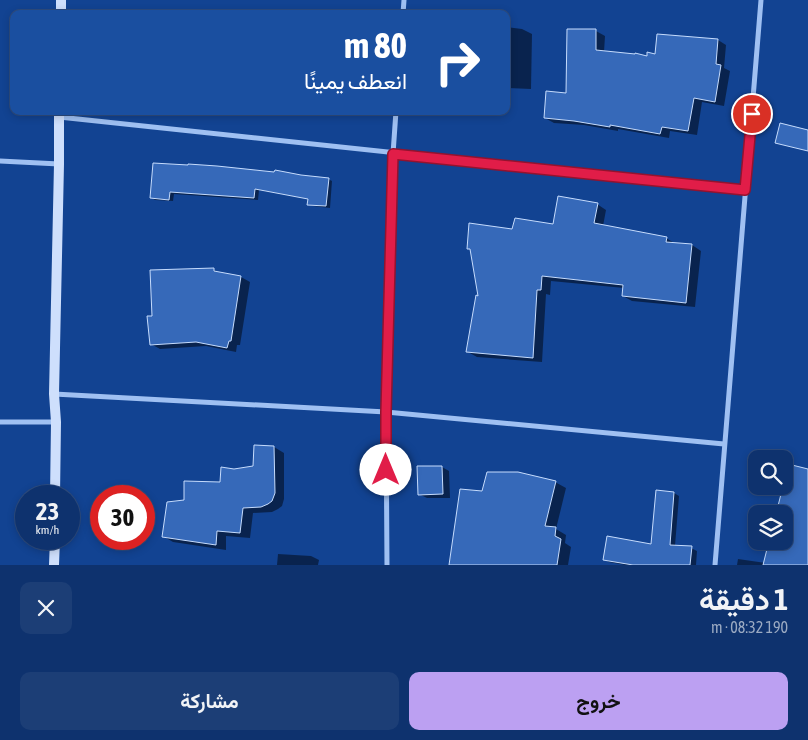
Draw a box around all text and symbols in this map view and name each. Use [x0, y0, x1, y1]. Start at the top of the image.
text: 80 m [344, 25, 407, 65]
icon: right [425, 30, 490, 95]
text: انعطف يمينًا [304, 68, 407, 94]
pin [731, 93, 773, 135]
icon: arrive [738, 100, 766, 128]
position arrow [359, 443, 411, 495]
map controls [748, 450, 793, 550]
button: search [748, 450, 793, 495]
speed limit sign: 30 [90, 485, 155, 550]
text: 23 [36, 497, 59, 525]
button: layers [748, 505, 793, 550]
text: km/h [36, 523, 59, 537]
button: close [20, 582, 72, 634]
text: 1 دقيقة [699, 582, 788, 616]
text: 190 m · 08:32 [711, 618, 788, 636]
button: مشاركة [20, 672, 399, 730]
button: خروج [409, 672, 788, 730]

